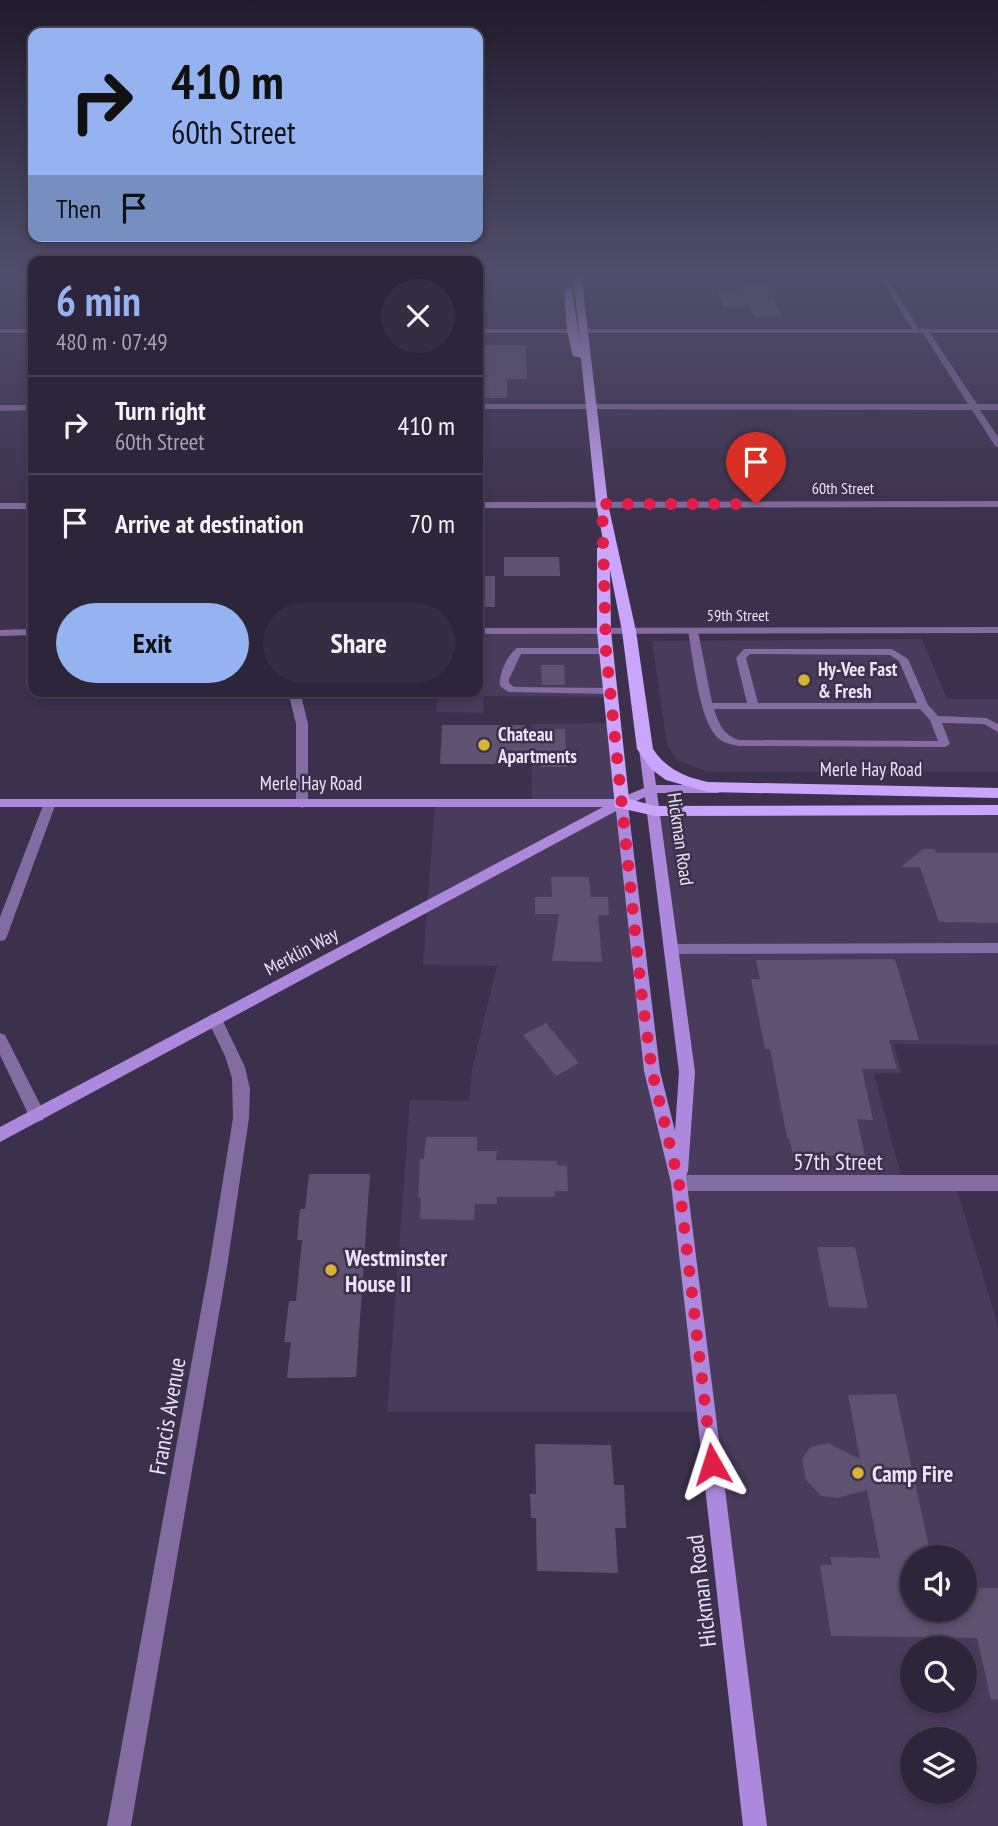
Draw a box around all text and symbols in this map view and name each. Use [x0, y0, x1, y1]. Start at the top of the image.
text: 410 m [171, 49, 284, 113]
icon: right [56, 56, 147, 147]
text: 60th Street [171, 111, 296, 153]
icon: arrive [115, 189, 153, 227]
text: Then [56, 192, 101, 225]
text: 6 min [56, 273, 141, 328]
button: close [381, 279, 455, 353]
text: 480 m · 07:49 [56, 327, 168, 356]
text: Turn right [115, 394, 206, 427]
icon: right [56, 406, 94, 444]
text: 410 m [397, 409, 455, 442]
text: 60th Street [115, 427, 205, 456]
pin [726, 432, 786, 504]
icon: arrive [737, 443, 775, 481]
street label: 60th Street [812, 478, 875, 498]
icon: arrive [56, 504, 94, 542]
text: Arrive at destination [115, 507, 304, 540]
text: 70 m [409, 507, 455, 540]
button: Exit [56, 603, 249, 683]
button: Share [263, 603, 455, 683]
street label: 59th Street [707, 605, 770, 625]
place label: Hy-Vee Fast & Fresh [818, 657, 898, 703]
marker: Hy-Vee Fast & Fresh [796, 672, 812, 688]
place label: Chateau Apartments [497, 722, 577, 768]
marker: Chateau Apartments [476, 737, 492, 753]
street label: Merle Hay Road [820, 757, 922, 781]
street label: Merle Hay Road [260, 771, 362, 795]
street label: Hickman Road [663, 791, 699, 887]
street label: Merklin Way [260, 921, 343, 980]
street label: 57th Street [793, 1147, 883, 1176]
place label: Westminster House II [344, 1243, 447, 1298]
marker: Westminster House II [323, 1262, 339, 1278]
street label: Francis Avenue [142, 1355, 192, 1477]
position arrow [675, 1427, 749, 1501]
place label: Camp Fire [872, 1459, 954, 1488]
marker: Camp Fire [850, 1465, 866, 1481]
street label: Hickman Road [680, 1533, 722, 1649]
map controls [900, 1545, 977, 1804]
button: sound [900, 1545, 977, 1622]
button: search [900, 1636, 977, 1713]
button: layers [900, 1727, 977, 1804]

